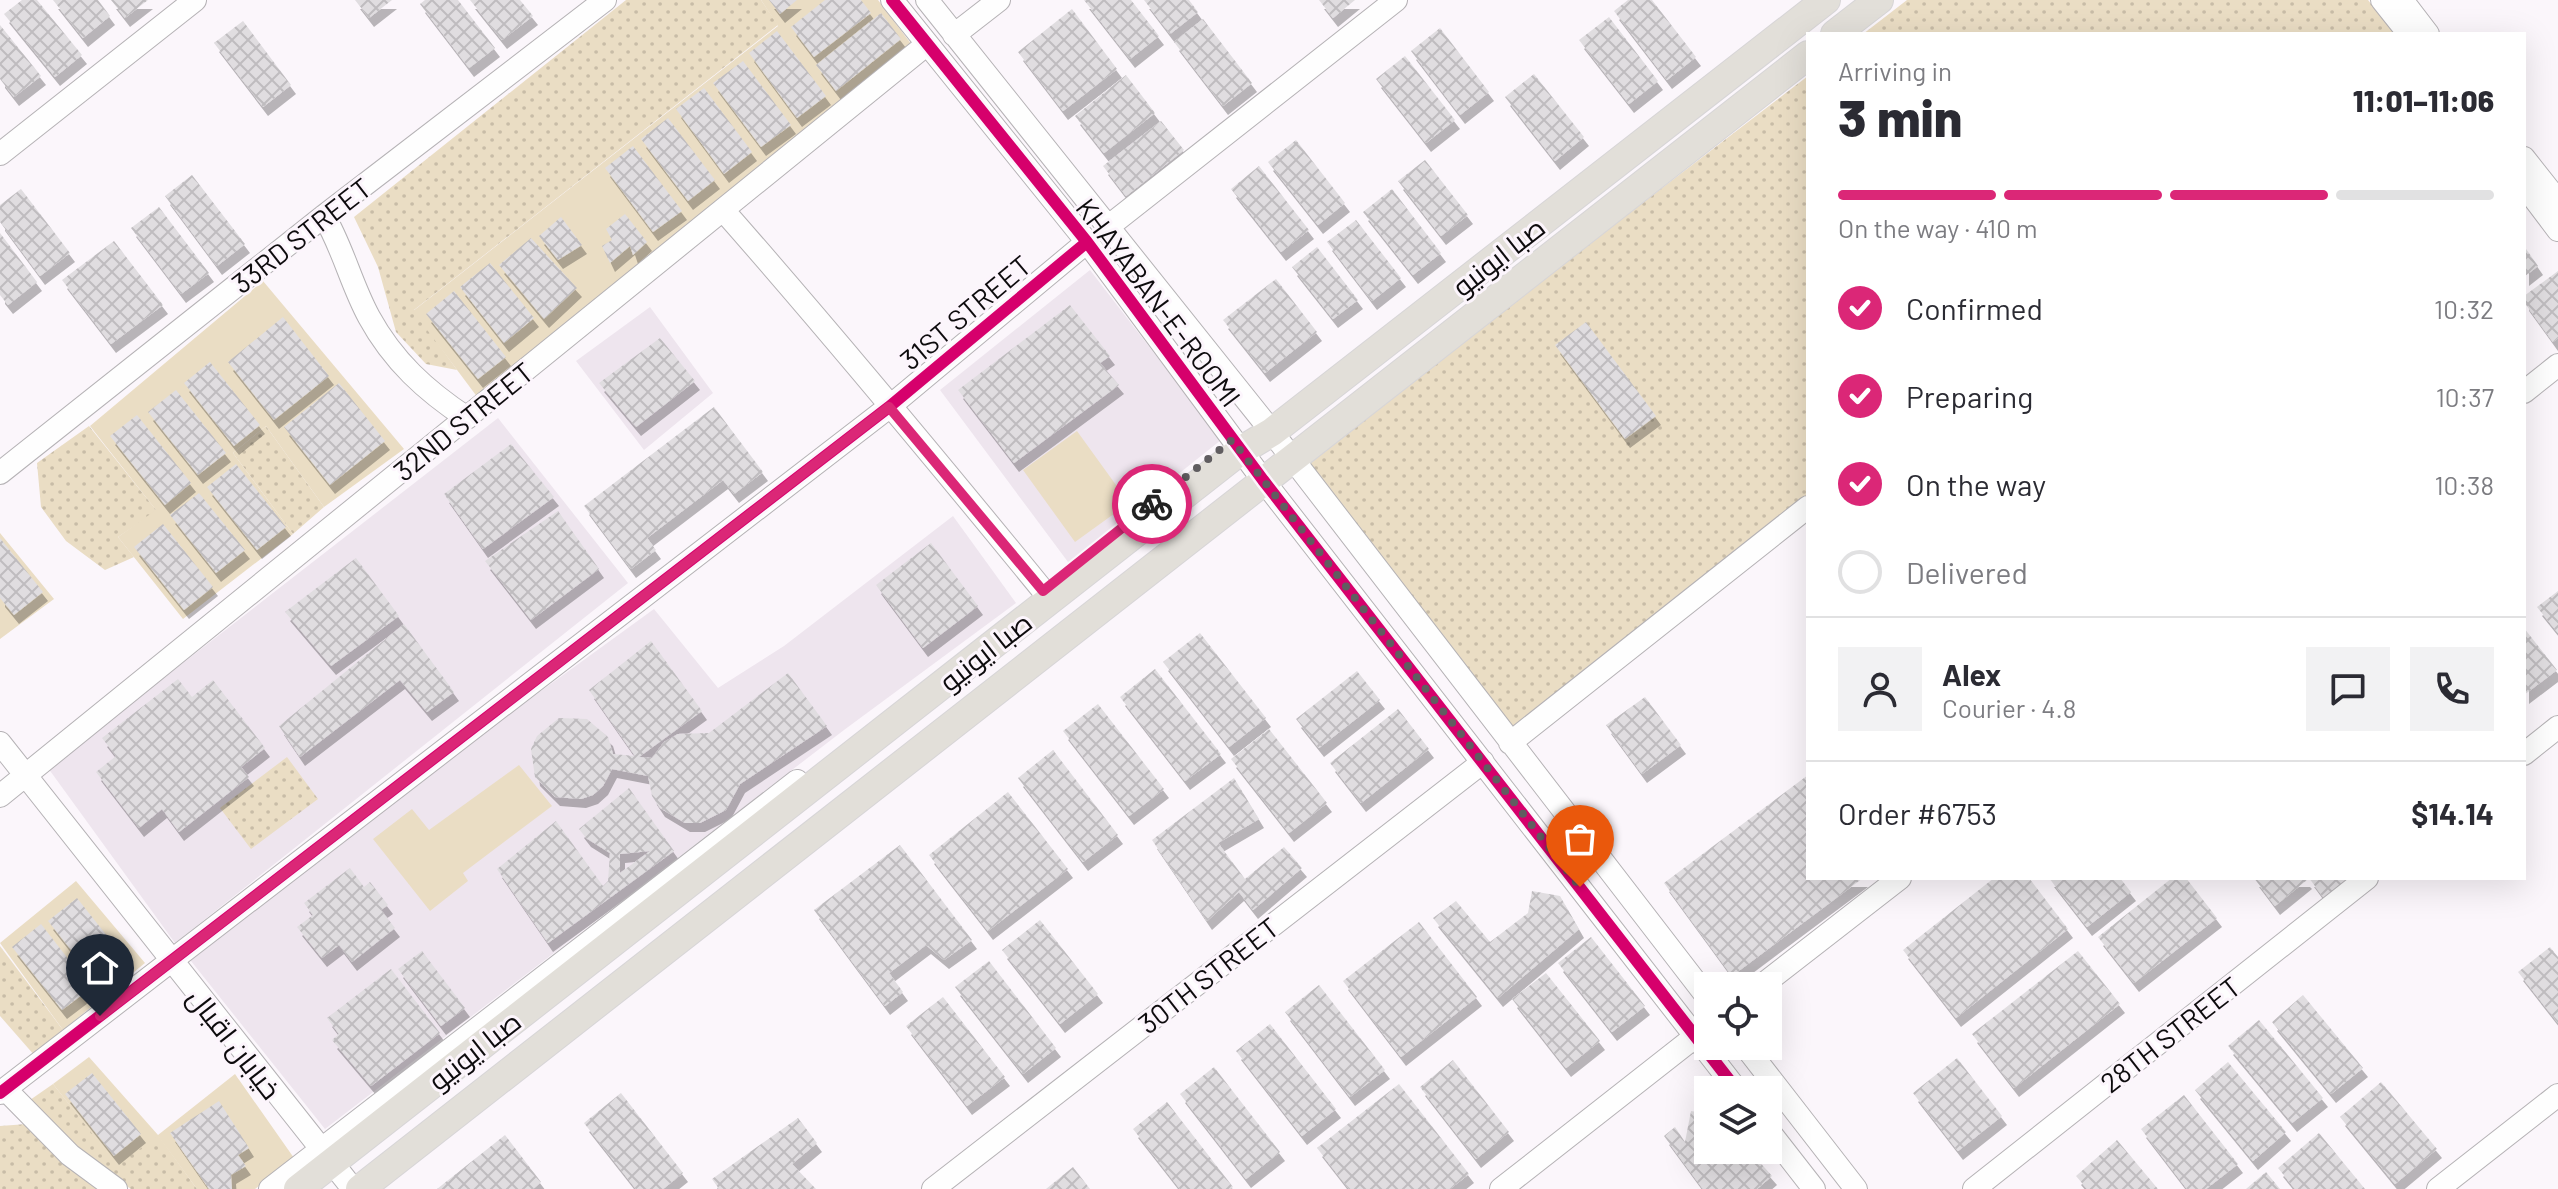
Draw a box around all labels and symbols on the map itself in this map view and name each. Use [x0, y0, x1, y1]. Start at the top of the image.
street label: 33RD STREET [225, 170, 377, 300]
street label: KHAYABAN-E-ROOMI [1070, 191, 1248, 413]
street label: صبا ایونیو [1445, 209, 1551, 303]
street label: 31ST STREET [893, 248, 1037, 376]
street label: 32ND STREET [386, 354, 540, 488]
courier [1112, 464, 1192, 544]
street label: صبا ایونیو [932, 604, 1038, 698]
pin [1546, 805, 1614, 887]
street label: 30TH STREET [1131, 910, 1285, 1040]
pin [66, 934, 134, 1016]
street label: 28TH STREET [2093, 969, 2247, 1099]
street label: خیابان اقبال [180, 981, 289, 1106]
street label: صبا ایونیو [421, 1003, 527, 1097]

